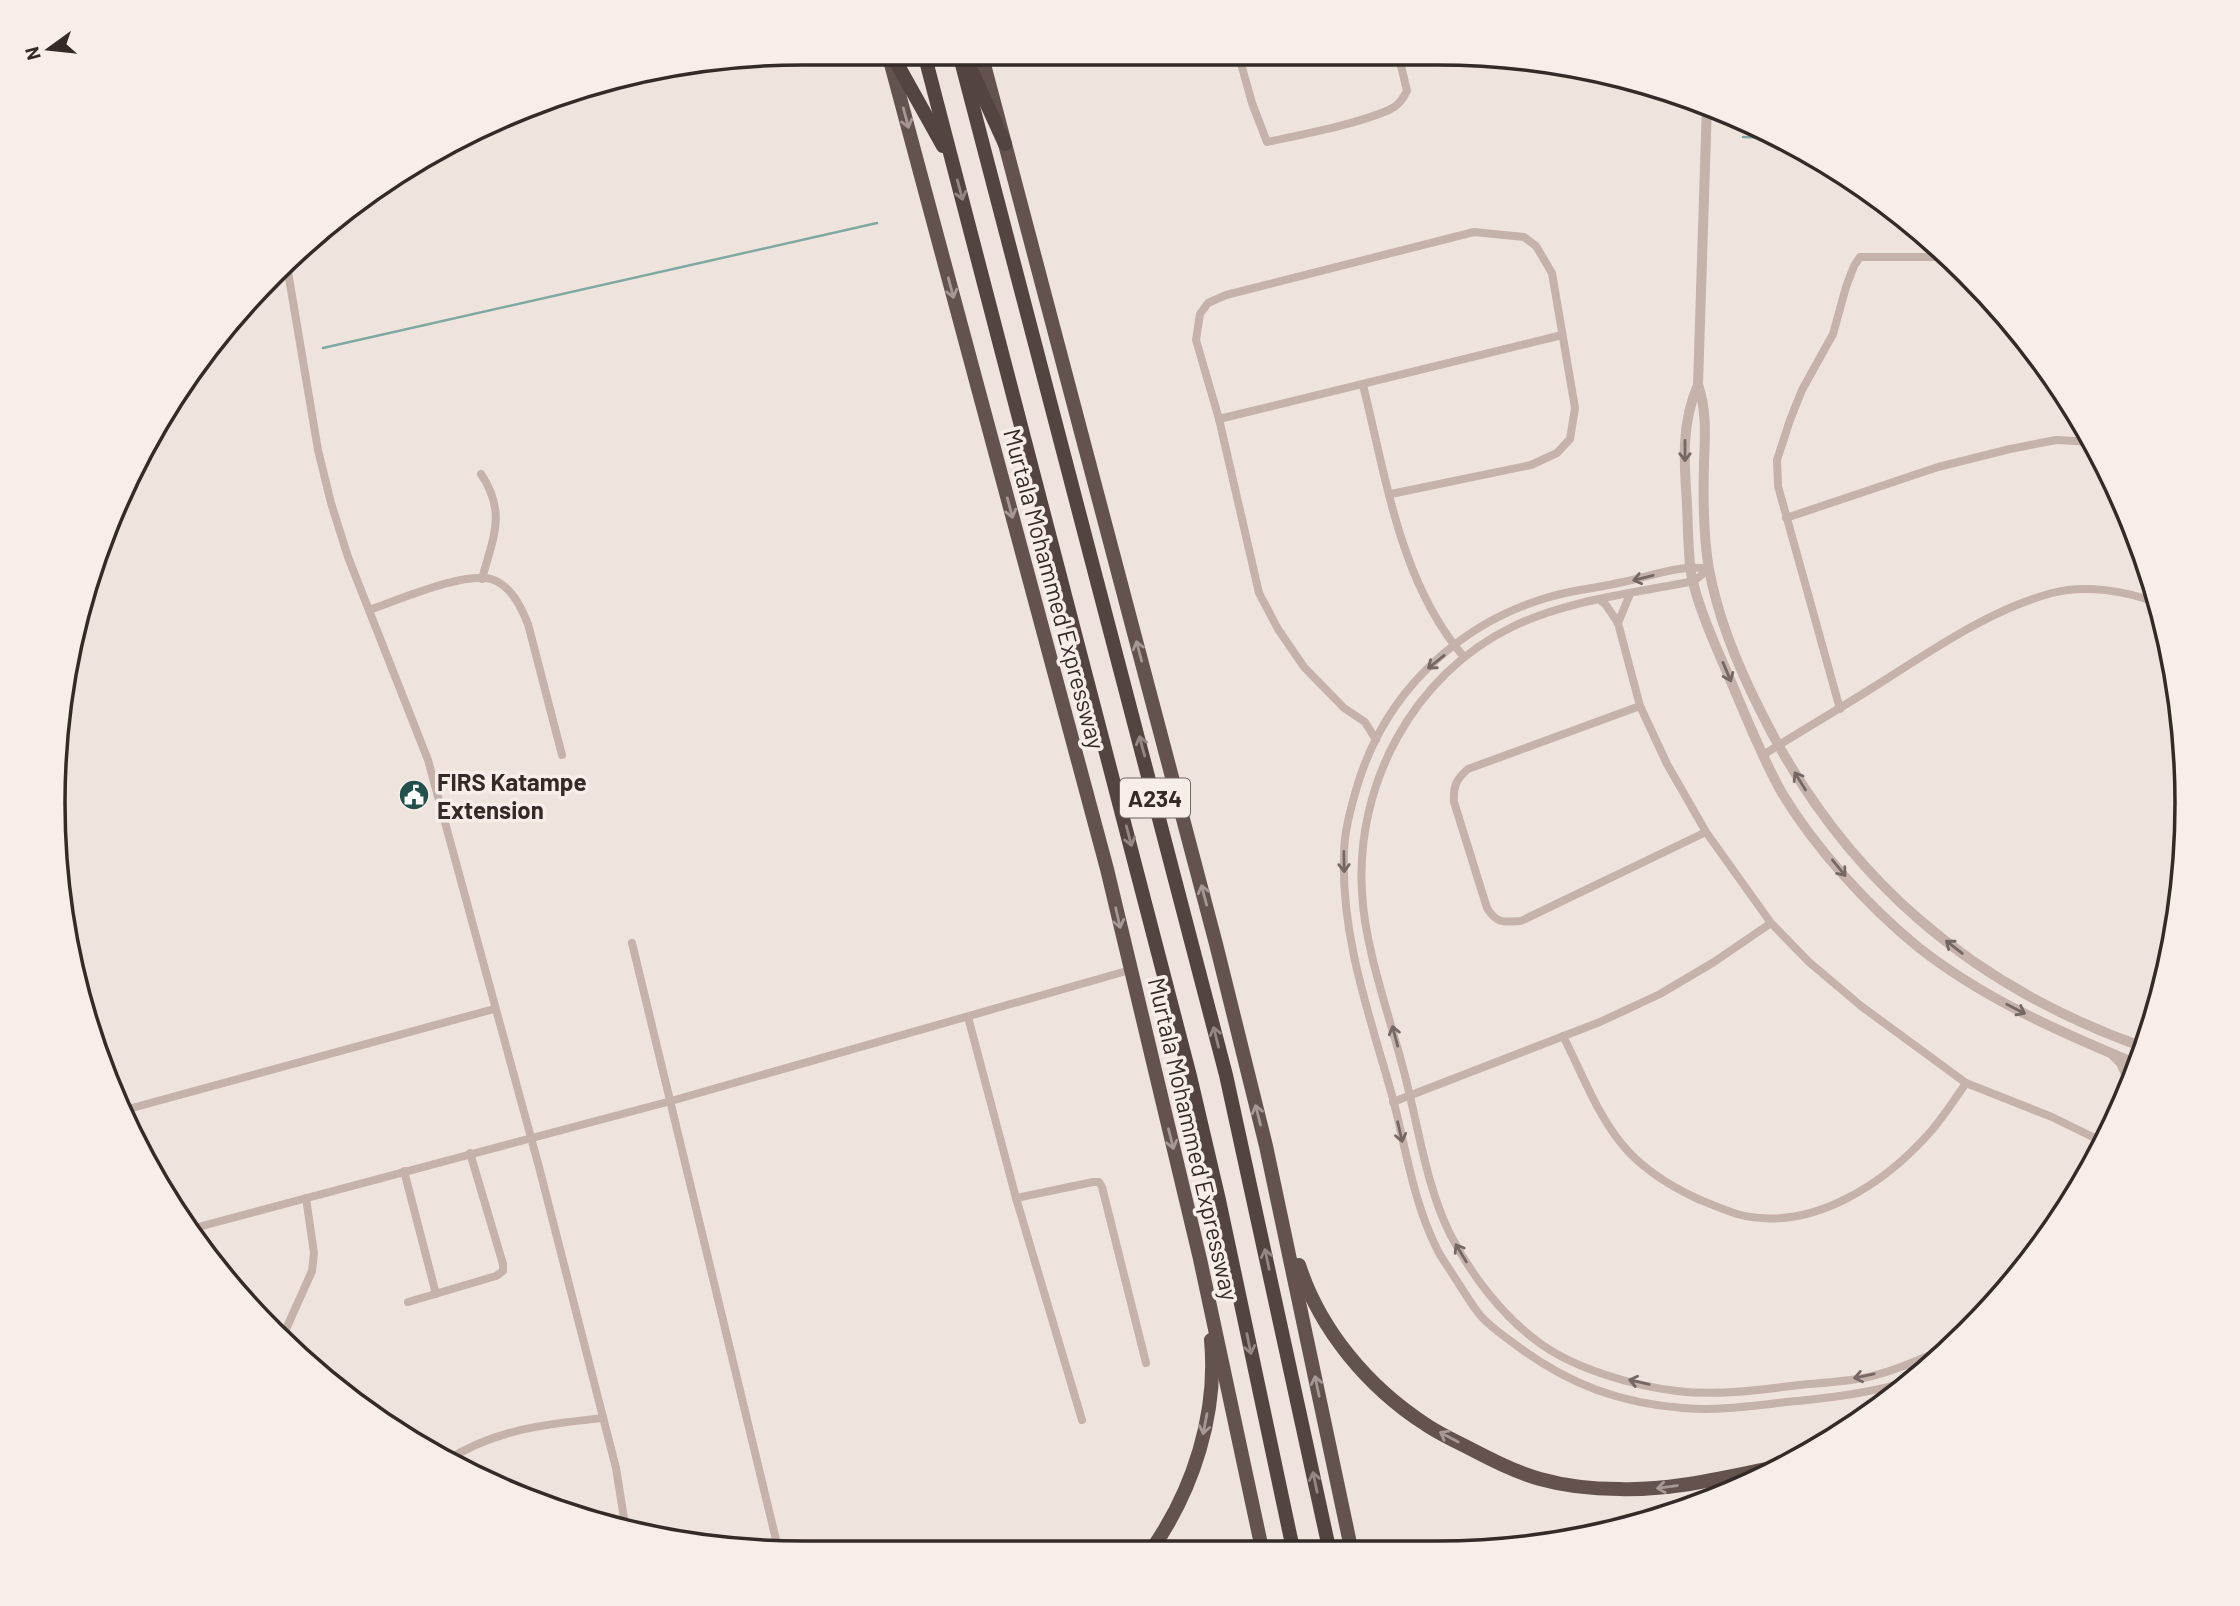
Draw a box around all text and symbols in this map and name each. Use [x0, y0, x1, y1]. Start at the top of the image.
north arrow [14, 14, 84, 84]
text: N [19, 44, 45, 63]
one-way arrow [900, 107, 913, 129]
one-way arrow [954, 178, 967, 200]
one-way arrow [945, 276, 958, 299]
street label: Murtala Mohammed Expressway [998, 425, 1112, 753]
one-way arrow [1678, 439, 1692, 462]
one-way arrow [1004, 496, 1017, 519]
one-way arrow [1632, 572, 1655, 585]
one-way arrow [1132, 640, 1145, 663]
one-way arrow [1427, 654, 1445, 669]
one-way arrow [1721, 661, 1734, 682]
one-way arrow [1134, 735, 1147, 757]
place label: FIRS Katampe Extension [437, 767, 587, 824]
one-way arrow [1792, 772, 1806, 792]
public building icon: FIRS Katampe Extension [397, 778, 431, 812]
road number: A234 [1120, 778, 1190, 818]
one-way arrow [1123, 824, 1136, 847]
one-way arrow [1337, 851, 1351, 874]
one-way arrow [1831, 859, 1847, 877]
one-way arrow [1196, 884, 1209, 906]
one-way arrow [1112, 906, 1125, 929]
one-way arrow [1945, 940, 1963, 955]
street label: Murtala Mohammed Expressway [1143, 974, 1245, 1304]
one-way arrow [2005, 1002, 2026, 1016]
one-way arrow [1388, 1025, 1401, 1048]
one-way arrow [1209, 1027, 1222, 1049]
one-way arrow [1251, 1104, 1264, 1127]
one-way arrow [1394, 1120, 1408, 1143]
one-way arrow [1165, 1127, 1178, 1150]
one-way arrow [1454, 1243, 1468, 1263]
one-way arrow [1260, 1248, 1274, 1271]
one-way arrow [1243, 1332, 1256, 1355]
one-way arrow [1853, 1370, 1876, 1384]
one-way arrow [1309, 1375, 1323, 1398]
one-way arrow [1628, 1375, 1650, 1388]
one-way arrow [1198, 1412, 1211, 1435]
one-way arrow [1440, 1430, 1460, 1444]
one-way arrow [1308, 1471, 1321, 1494]
one-way arrow [1656, 1480, 1679, 1493]

